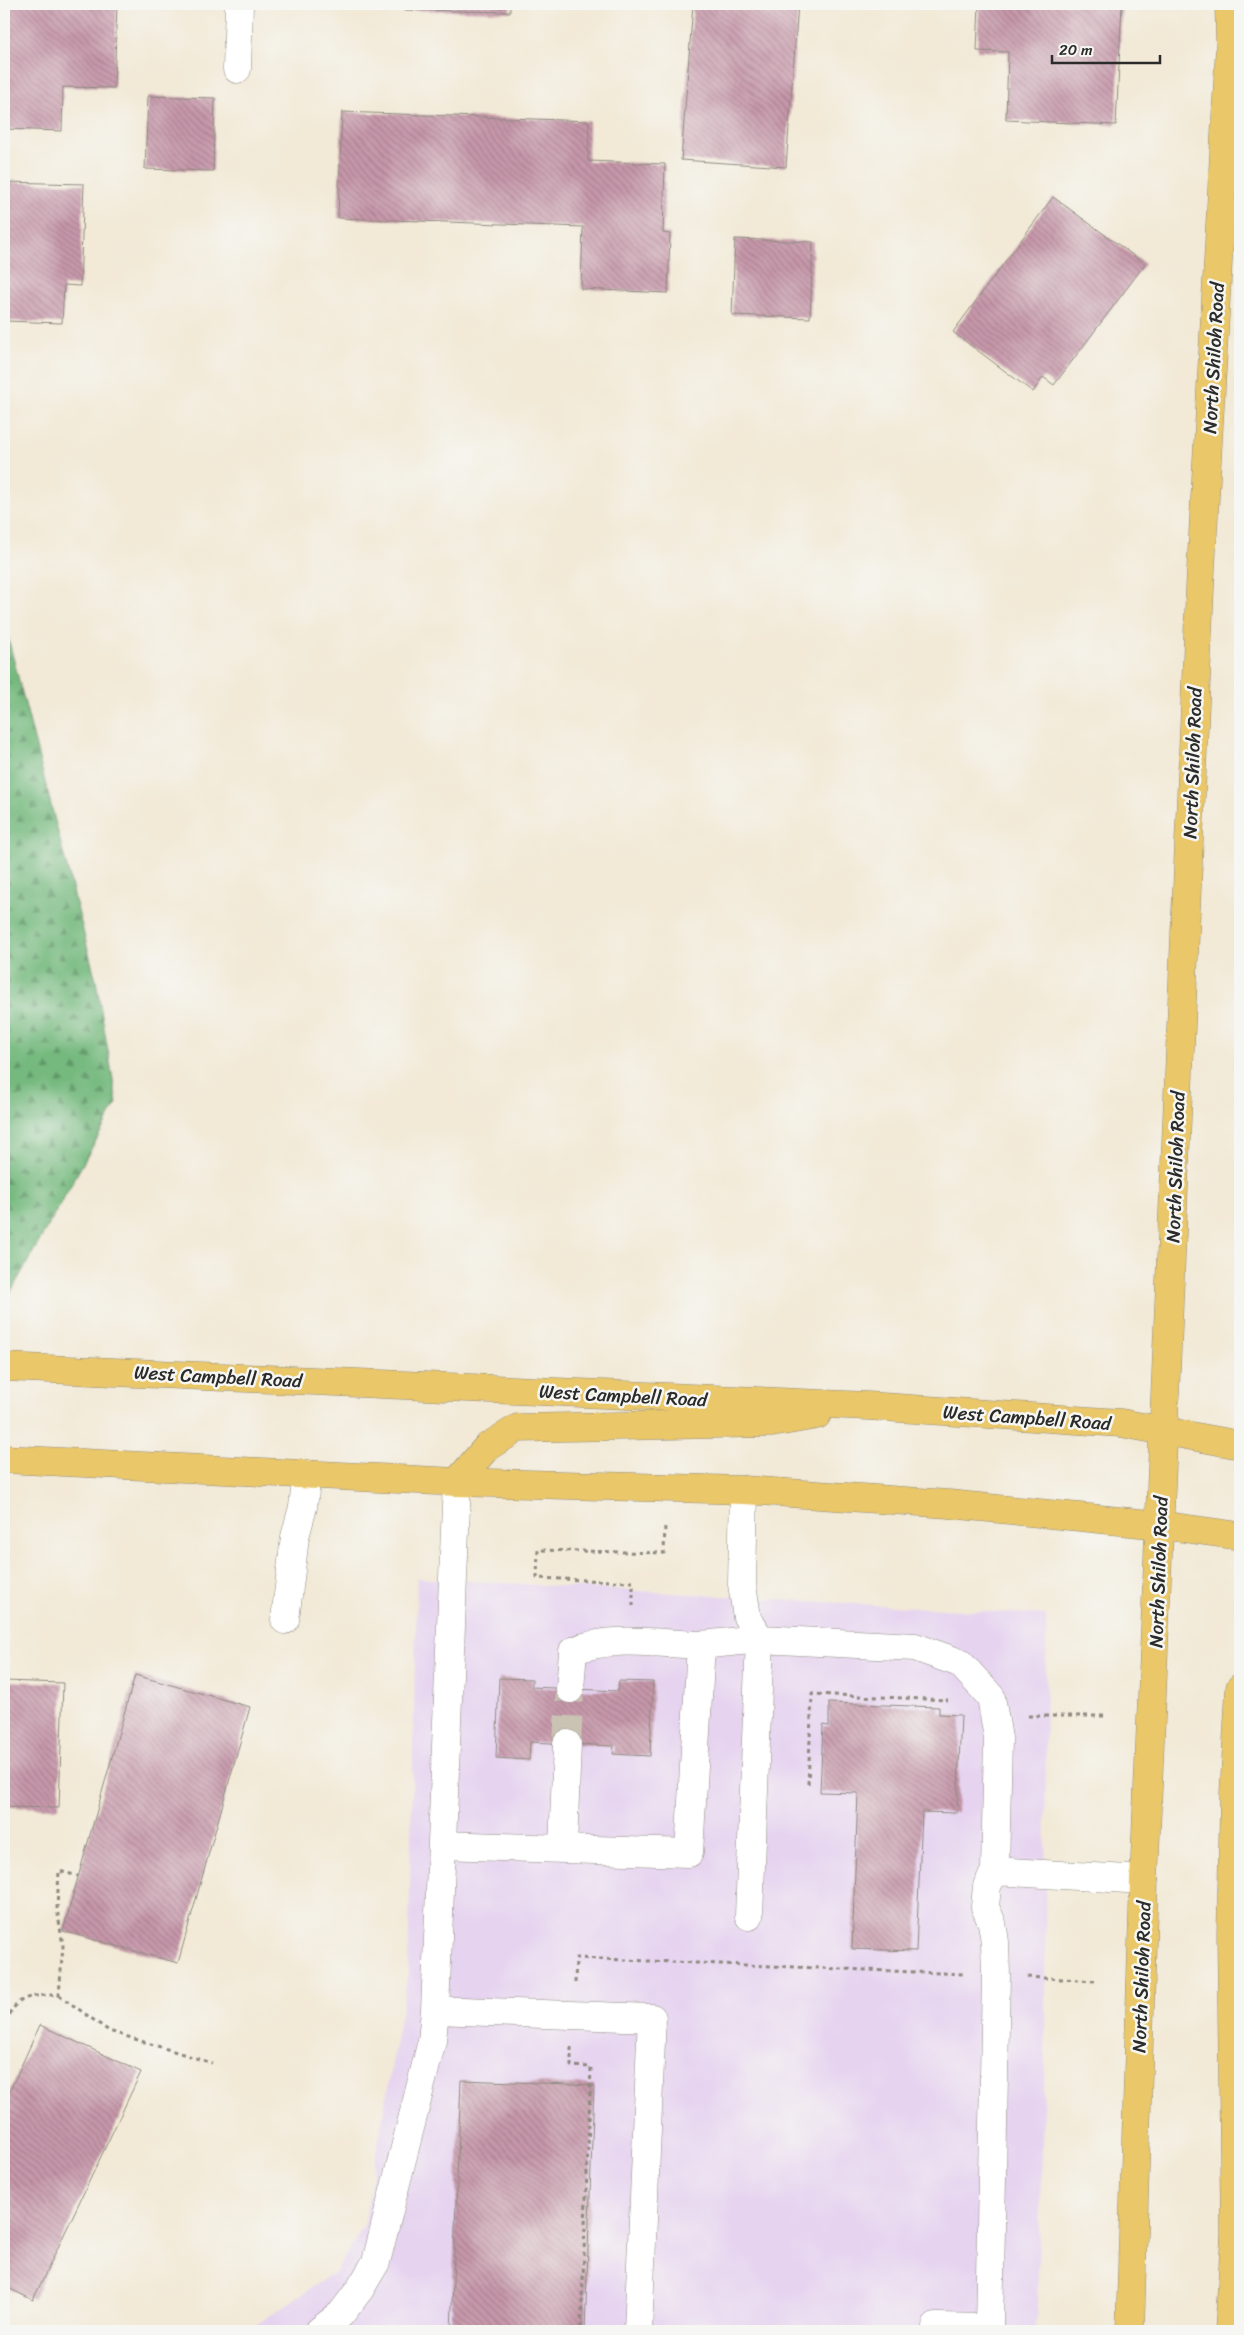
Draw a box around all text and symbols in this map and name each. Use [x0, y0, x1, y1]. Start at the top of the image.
scale bar [1052, 32, 1159, 64]
text: 20 m [1059, 37, 1093, 63]
street label: North Shiloh Road [1193, 280, 1234, 434]
street label: North Shiloh Road [1173, 685, 1212, 839]
street label: North Shiloh Road [1156, 1089, 1195, 1243]
street label: West Campbell Road [133, 1356, 304, 1397]
street label: West Campbell Road [538, 1375, 709, 1416]
street label: West Campbell Road [942, 1395, 1113, 1440]
street label: North Shiloh Road [1139, 1494, 1178, 1648]
street label: North Shiloh Road [1122, 1899, 1161, 2053]

